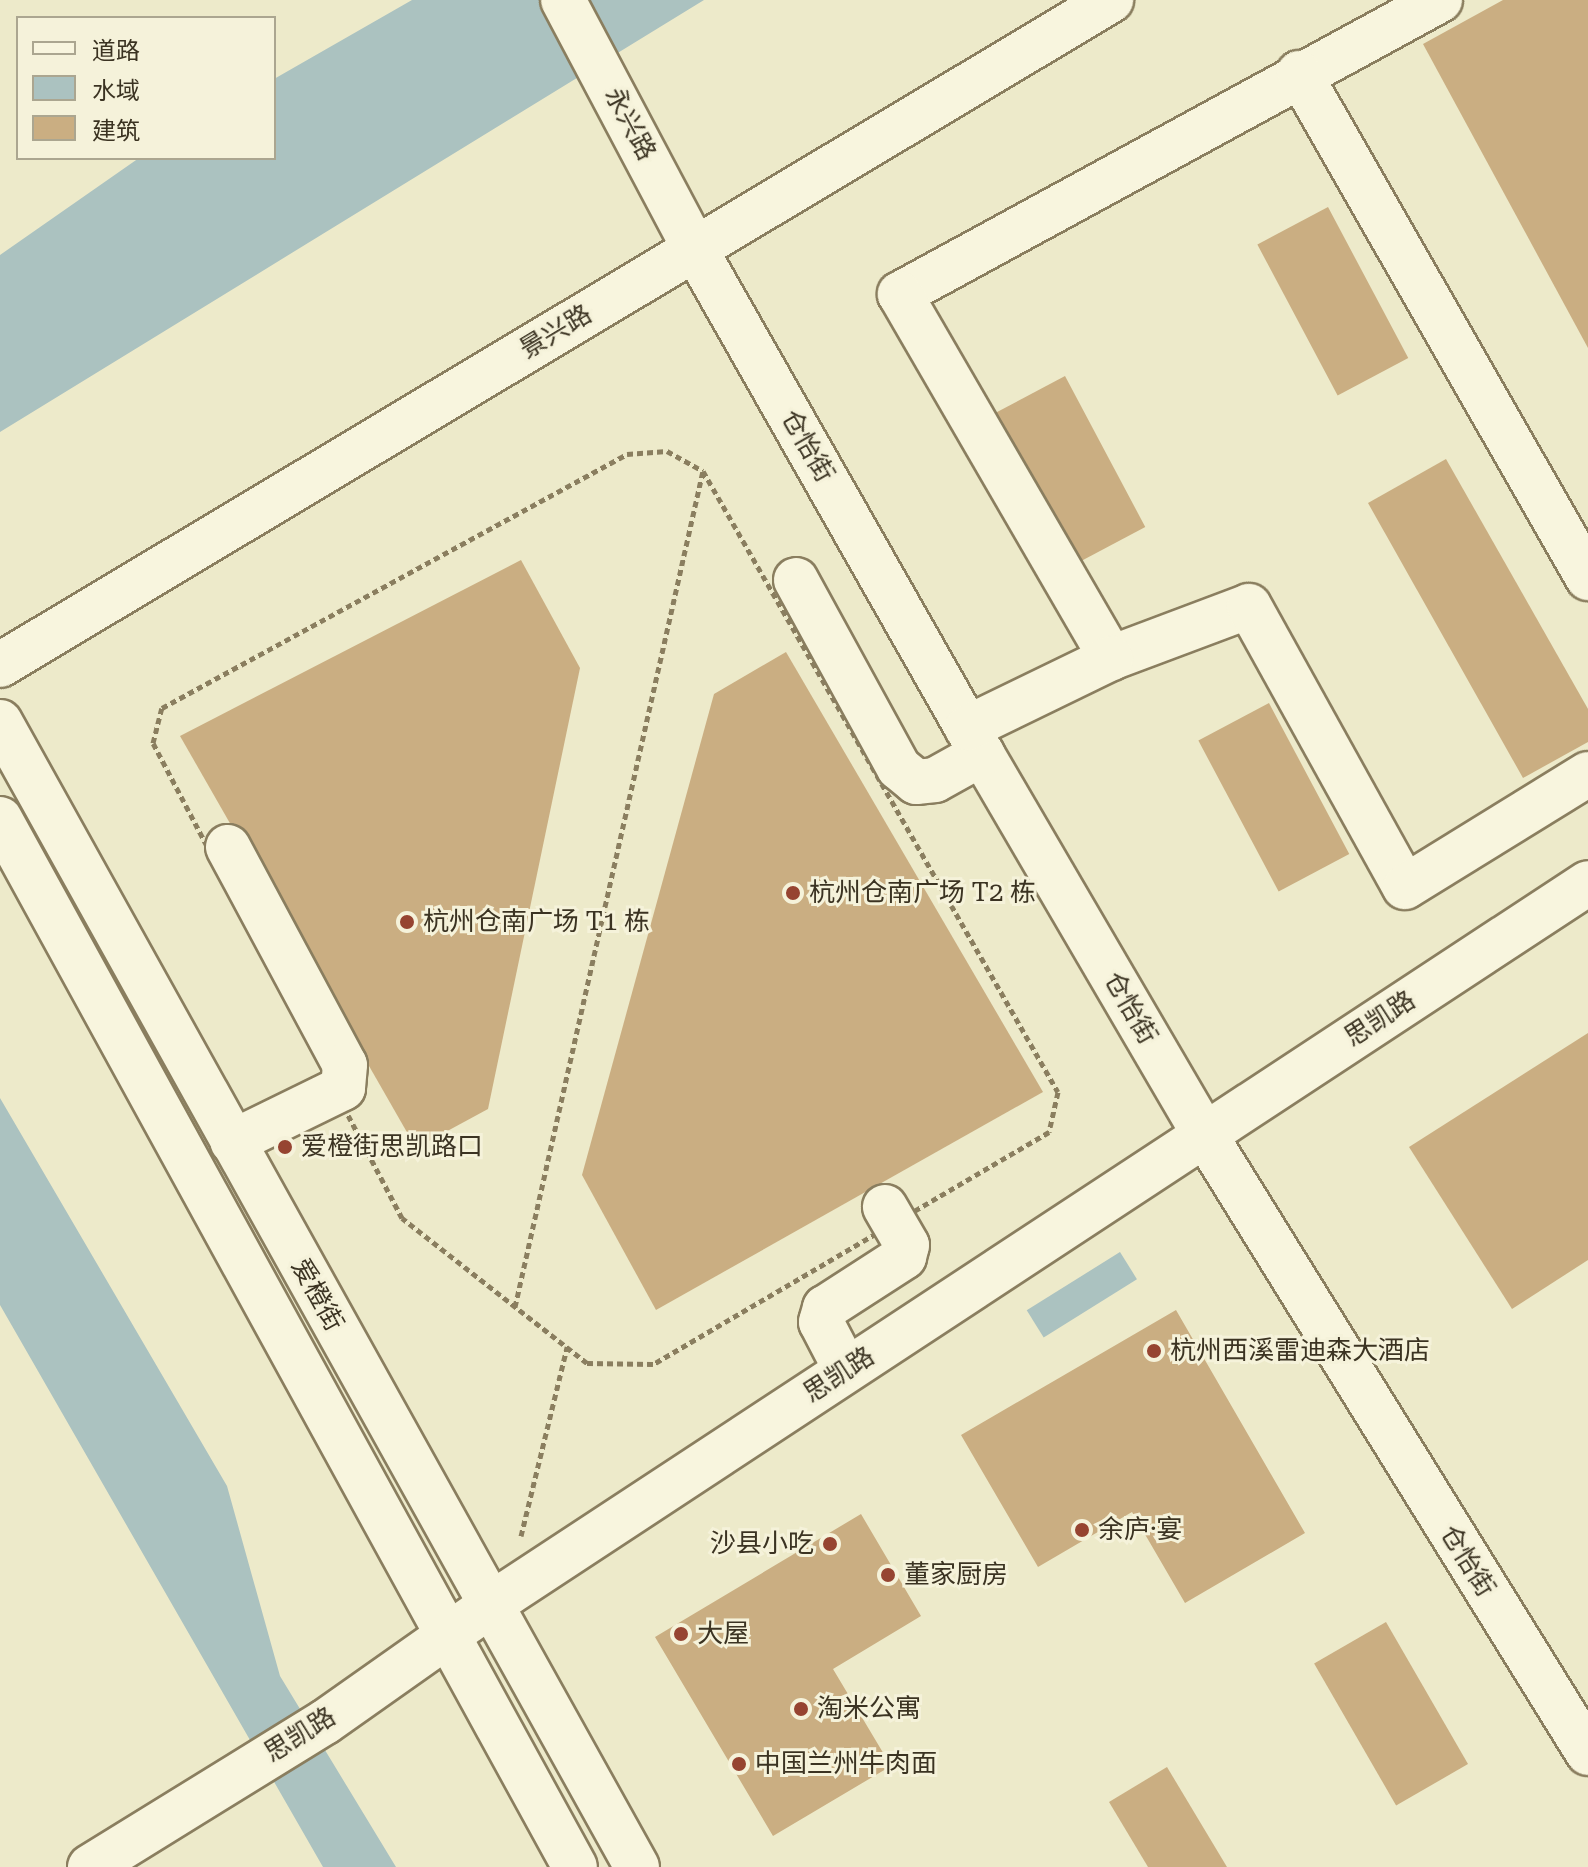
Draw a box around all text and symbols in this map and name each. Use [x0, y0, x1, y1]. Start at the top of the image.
legend [16, 16, 276, 160]
text: 道路 [92, 37, 140, 65]
text: 水域 [92, 77, 140, 105]
street label: 永兴路 [598, 82, 662, 166]
text: 建筑 [92, 117, 140, 145]
street label: 景兴路 [515, 299, 597, 365]
street label: 仓怡街 [774, 404, 840, 488]
place label: 杭州仓南广场 T2 栋 [809, 877, 1036, 909]
marker: 杭州仓南广场 T2 栋 [784, 884, 802, 902]
place label: 杭州仓南广场 T1 栋 [423, 906, 650, 938]
marker: 杭州仓南广场 T1 栋 [398, 913, 416, 931]
street label: 仓怡街 [1097, 966, 1163, 1050]
street label: 思凯路 [1339, 985, 1421, 1053]
place label: 爱橙街思凯路口 [301, 1131, 483, 1163]
marker: 爱橙街思凯路口 [276, 1138, 294, 1156]
street label: 爱橙街 [284, 1253, 350, 1337]
place label: 杭州西溪雷迪森大酒店 [1170, 1335, 1430, 1367]
street label: 思凯路 [798, 1341, 880, 1409]
marker: 杭州西溪雷迪森大酒店 [1145, 1342, 1163, 1360]
place label: 余庐·宴 [1098, 1514, 1183, 1546]
street label: 仓怡街 [1433, 1520, 1501, 1602]
marker: 余庐·宴 [1073, 1521, 1091, 1539]
place label: 沙县小吃 [710, 1528, 814, 1560]
marker: 沙县小吃 [821, 1535, 839, 1553]
place label: 董家厨房 [904, 1559, 1008, 1591]
marker: 董家厨房 [879, 1566, 897, 1584]
place label: 大屋 [697, 1618, 749, 1650]
marker: 大屋 [672, 1625, 690, 1643]
place label: 淘米公寓 [817, 1693, 921, 1725]
marker: 淘米公寓 [792, 1700, 810, 1718]
street label: 思凯路 [259, 1701, 341, 1769]
place label: 中国兰州牛肉面 [755, 1748, 937, 1780]
marker: 中国兰州牛肉面 [730, 1755, 748, 1773]

